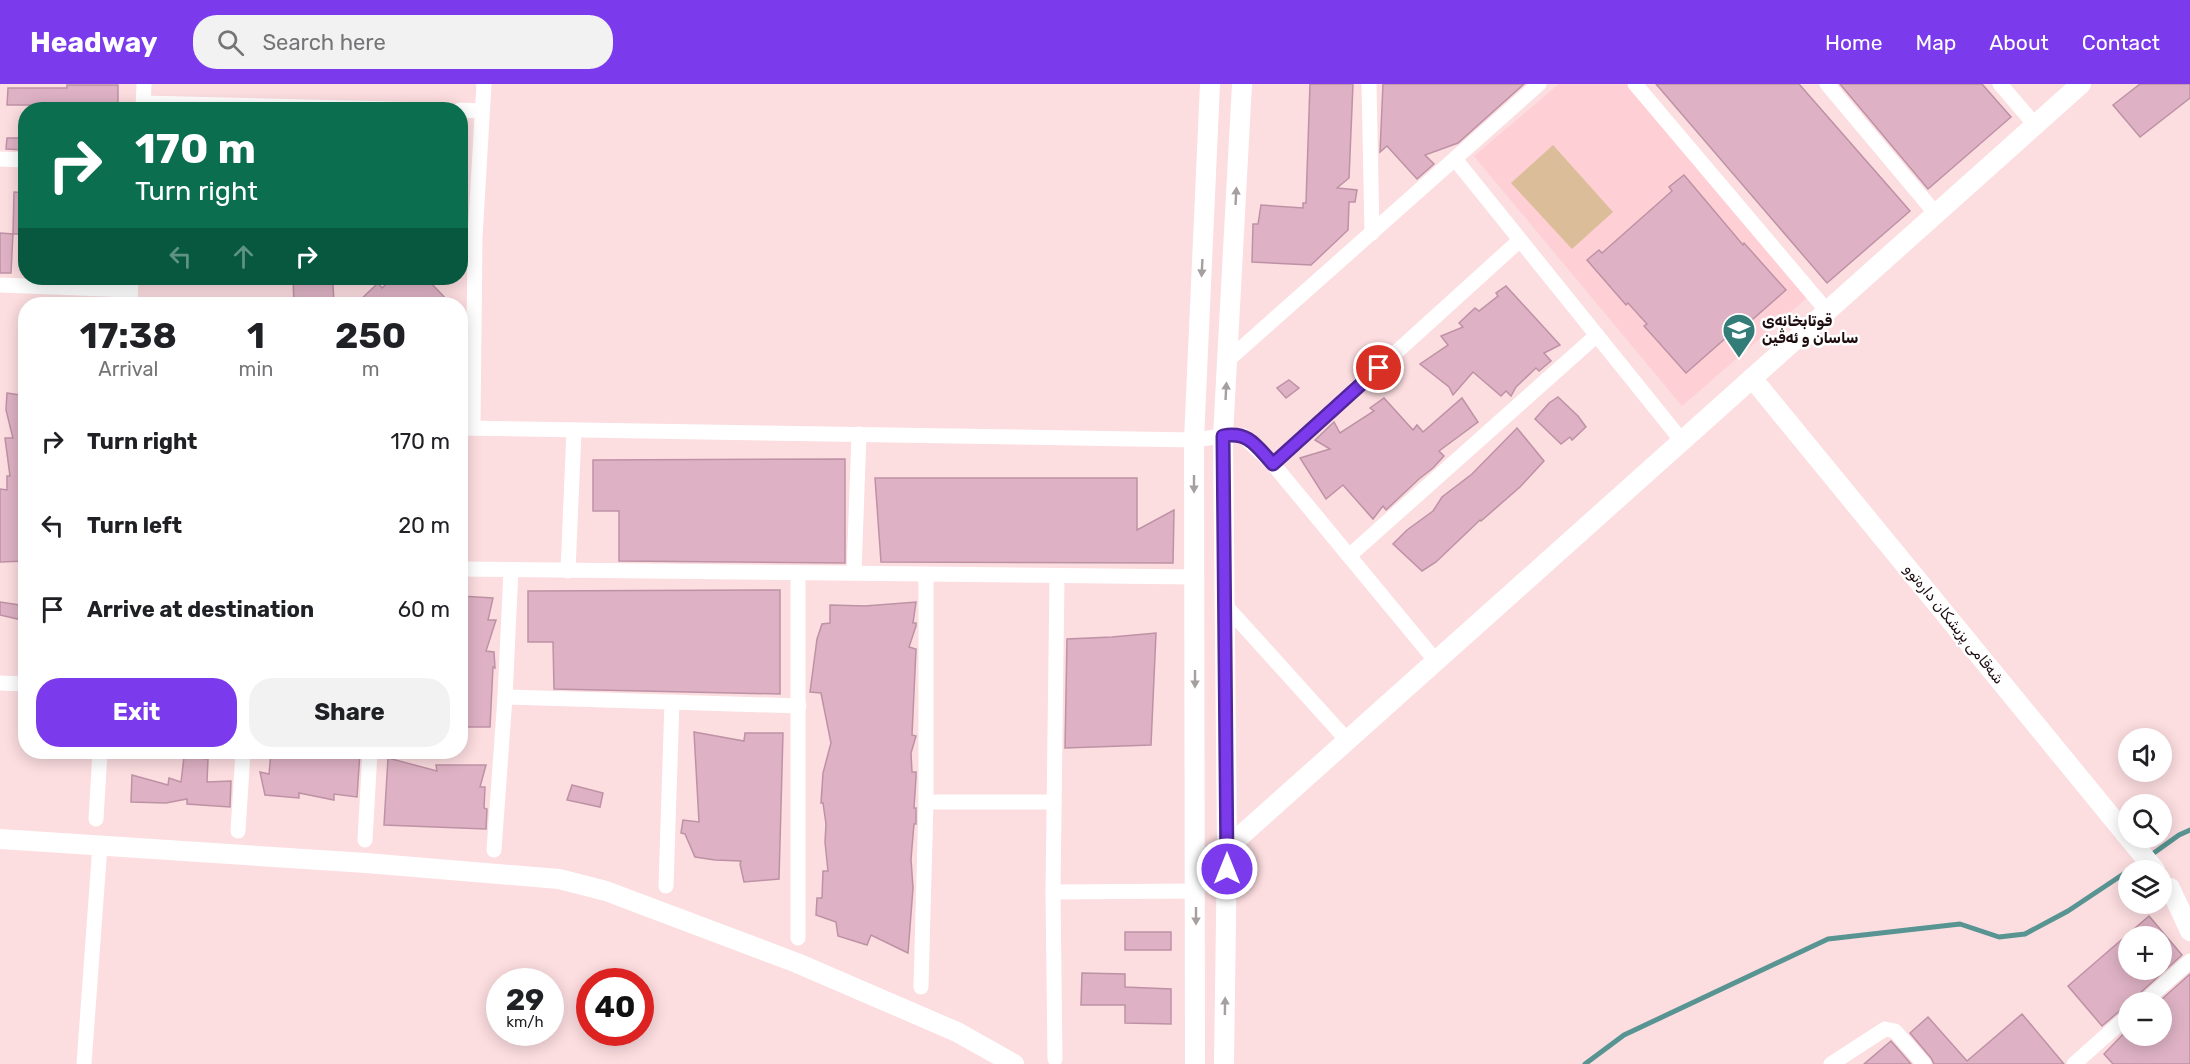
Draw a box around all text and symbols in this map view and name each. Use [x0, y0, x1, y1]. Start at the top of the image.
search box [193, 15, 613, 69]
text: Headway [30, 26, 157, 59]
icon: search [214, 26, 247, 59]
text: Search here [262, 29, 386, 56]
text: Home [1825, 30, 1882, 55]
text: Map [1915, 30, 1956, 55]
text: About [1989, 30, 2049, 55]
text: Contact [2082, 30, 2160, 55]
text: 170 m [135, 124, 256, 174]
icon: right [36, 126, 114, 204]
text: Turn right [135, 175, 258, 207]
one-way arrow [1231, 186, 1240, 205]
icon: left [164, 240, 197, 273]
icon: ahead [227, 240, 260, 273]
icon: right [290, 240, 323, 273]
one-way arrow [1197, 259, 1206, 278]
school or university icon: قوتابخانەی ساسان و ئەڤین [1721, 312, 1757, 359]
place label: قوتابخانەی ساسان و ئەڤین [1762, 312, 1858, 347]
text: 17:38 [80, 314, 177, 357]
text: 1 [247, 314, 265, 357]
text: 250 [335, 314, 406, 357]
pin [1353, 342, 1404, 393]
icon: arrive [1362, 351, 1395, 384]
text: Arrival [98, 357, 158, 381]
text: min [239, 357, 273, 381]
text: m [362, 357, 380, 381]
one-way arrow [1221, 381, 1230, 400]
icon: right [36, 425, 69, 458]
text: Turn right [87, 428, 197, 455]
text: 170 m [390, 428, 450, 455]
one-way arrow [1189, 475, 1199, 494]
icon: left [36, 509, 69, 542]
text: Turn left [87, 512, 182, 539]
text: 20 m [398, 512, 450, 539]
street label: شەقامی پزیشکان دارەتوو [1899, 560, 2008, 688]
icon: arrive [36, 593, 69, 626]
text: Arrive at destination [87, 596, 314, 623]
text: 60 m [398, 596, 450, 623]
one-way arrow [1190, 670, 1200, 689]
button: Exit [36, 678, 237, 747]
button: Share [249, 678, 450, 747]
map controls [2118, 728, 2172, 1046]
button: sound [2118, 728, 2172, 782]
button: search [2118, 794, 2172, 848]
position arrow [1195, 837, 1259, 901]
button: layers [2118, 860, 2172, 914]
one-way arrow [1191, 907, 1201, 926]
button: + [2118, 926, 2172, 980]
speed limit sign: 40 [576, 968, 654, 1046]
text: 29 [506, 982, 544, 1018]
button: − [2118, 992, 2172, 1046]
one-way arrow [1220, 996, 1230, 1015]
text: km/h [506, 1013, 544, 1031]

